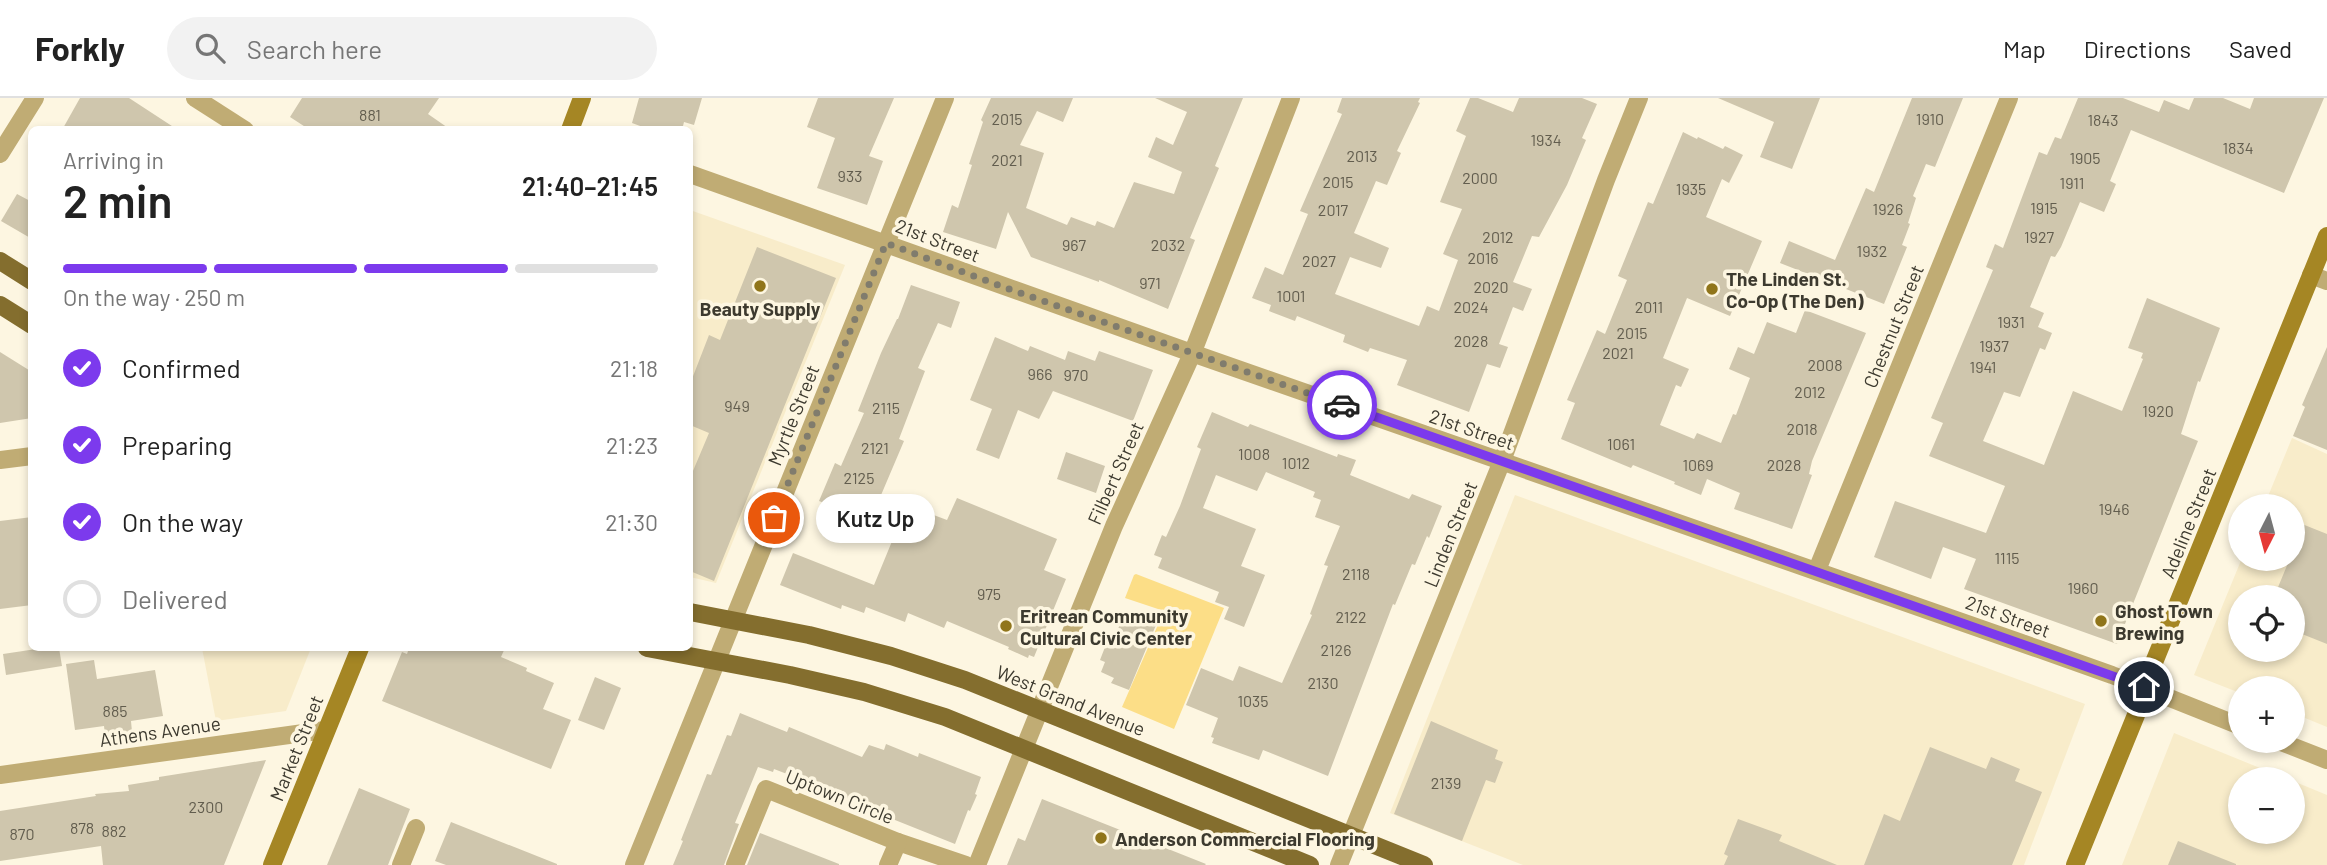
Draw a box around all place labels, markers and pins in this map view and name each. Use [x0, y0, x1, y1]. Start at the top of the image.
place label: The Linden St. Co-Op (The Den) [1726, 267, 1864, 312]
marker: Beauty Supply [752, 278, 768, 294]
marker: The Linden St. Co-Op (The Den) [1704, 281, 1720, 297]
place label: Beauty Supply [700, 297, 821, 320]
pin [744, 488, 804, 548]
callout: Kutz Up [816, 494, 935, 542]
place label: Ghost Town Brewing [2115, 599, 2213, 644]
place label: Eritrean Community Cultural Civic Center [1020, 604, 1193, 649]
marker: Ghost Town Brewing [2093, 613, 2109, 629]
marker: Eritrean Community Cultural Civic Center [998, 618, 1014, 634]
pin [2114, 657, 2174, 717]
place label: Anderson Commercial Flooring [1115, 827, 1375, 850]
marker: Anderson Commercial Flooring [1093, 830, 1109, 846]

